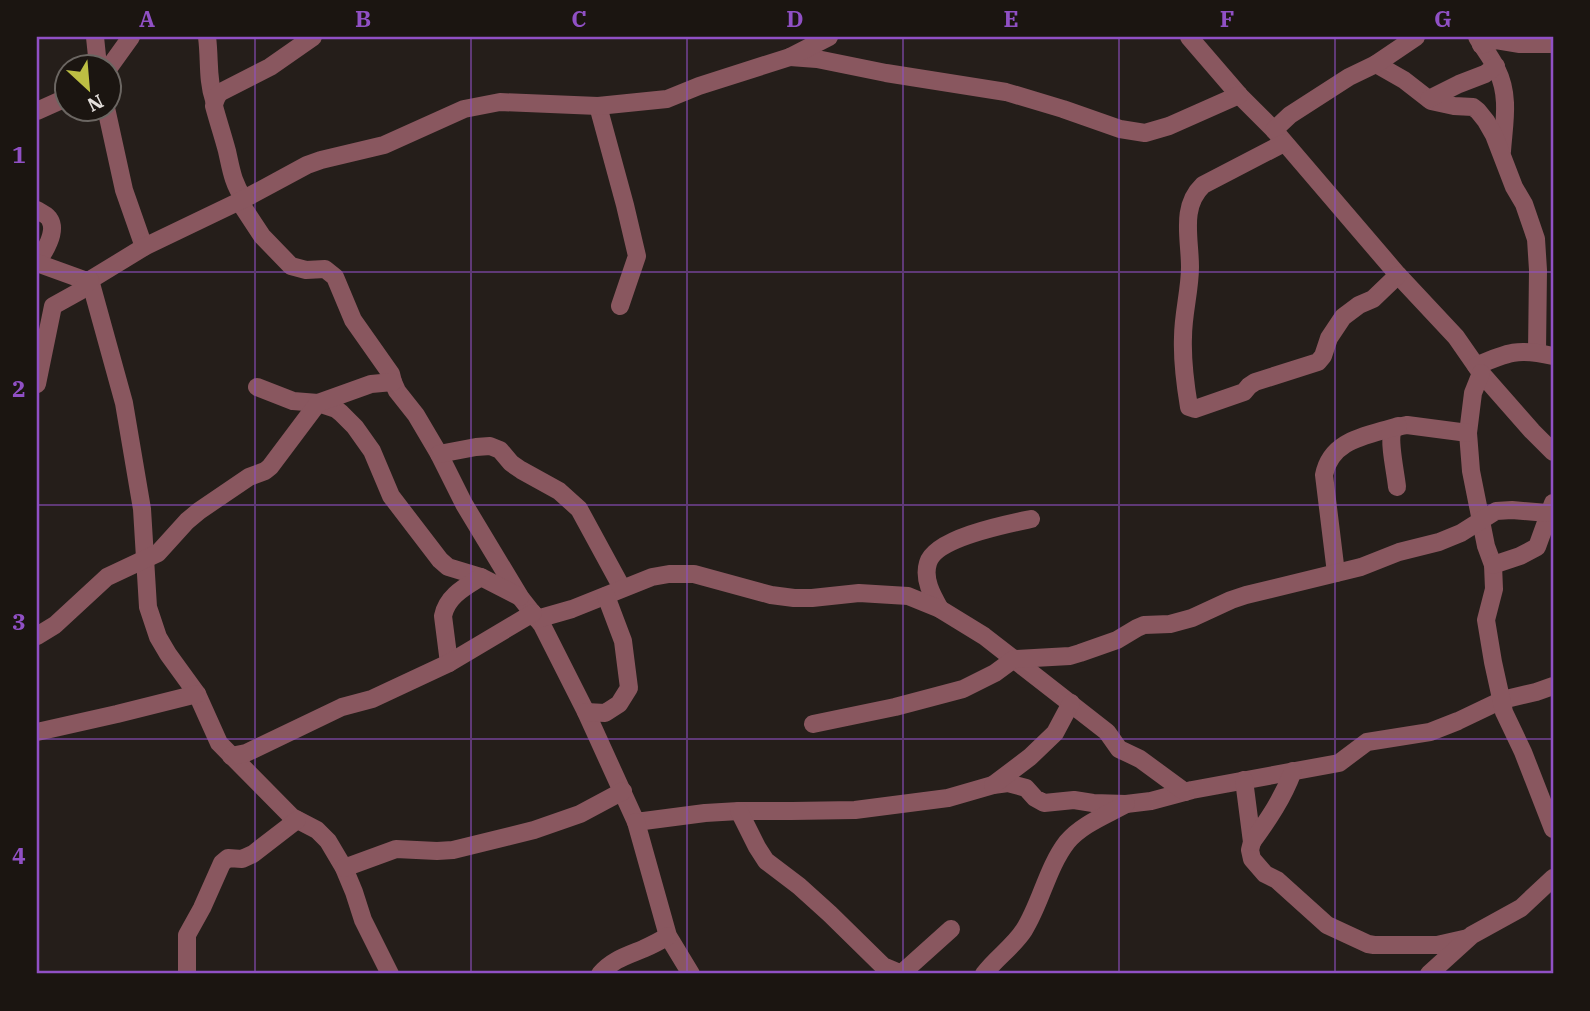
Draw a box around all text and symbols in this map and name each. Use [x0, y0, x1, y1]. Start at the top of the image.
text: A [139, 3, 155, 33]
text: B [355, 3, 371, 33]
text: C [571, 3, 587, 33]
text: D [786, 3, 804, 33]
text: E [1003, 3, 1019, 33]
text: F [1220, 3, 1234, 33]
text: G [1434, 3, 1452, 33]
north arrow [52, 52, 122, 122]
text: N [83, 89, 107, 117]
text: 1 [12, 139, 26, 169]
text: 2 [12, 373, 26, 403]
text: 3 [12, 606, 26, 636]
text: 4 [12, 840, 26, 870]

